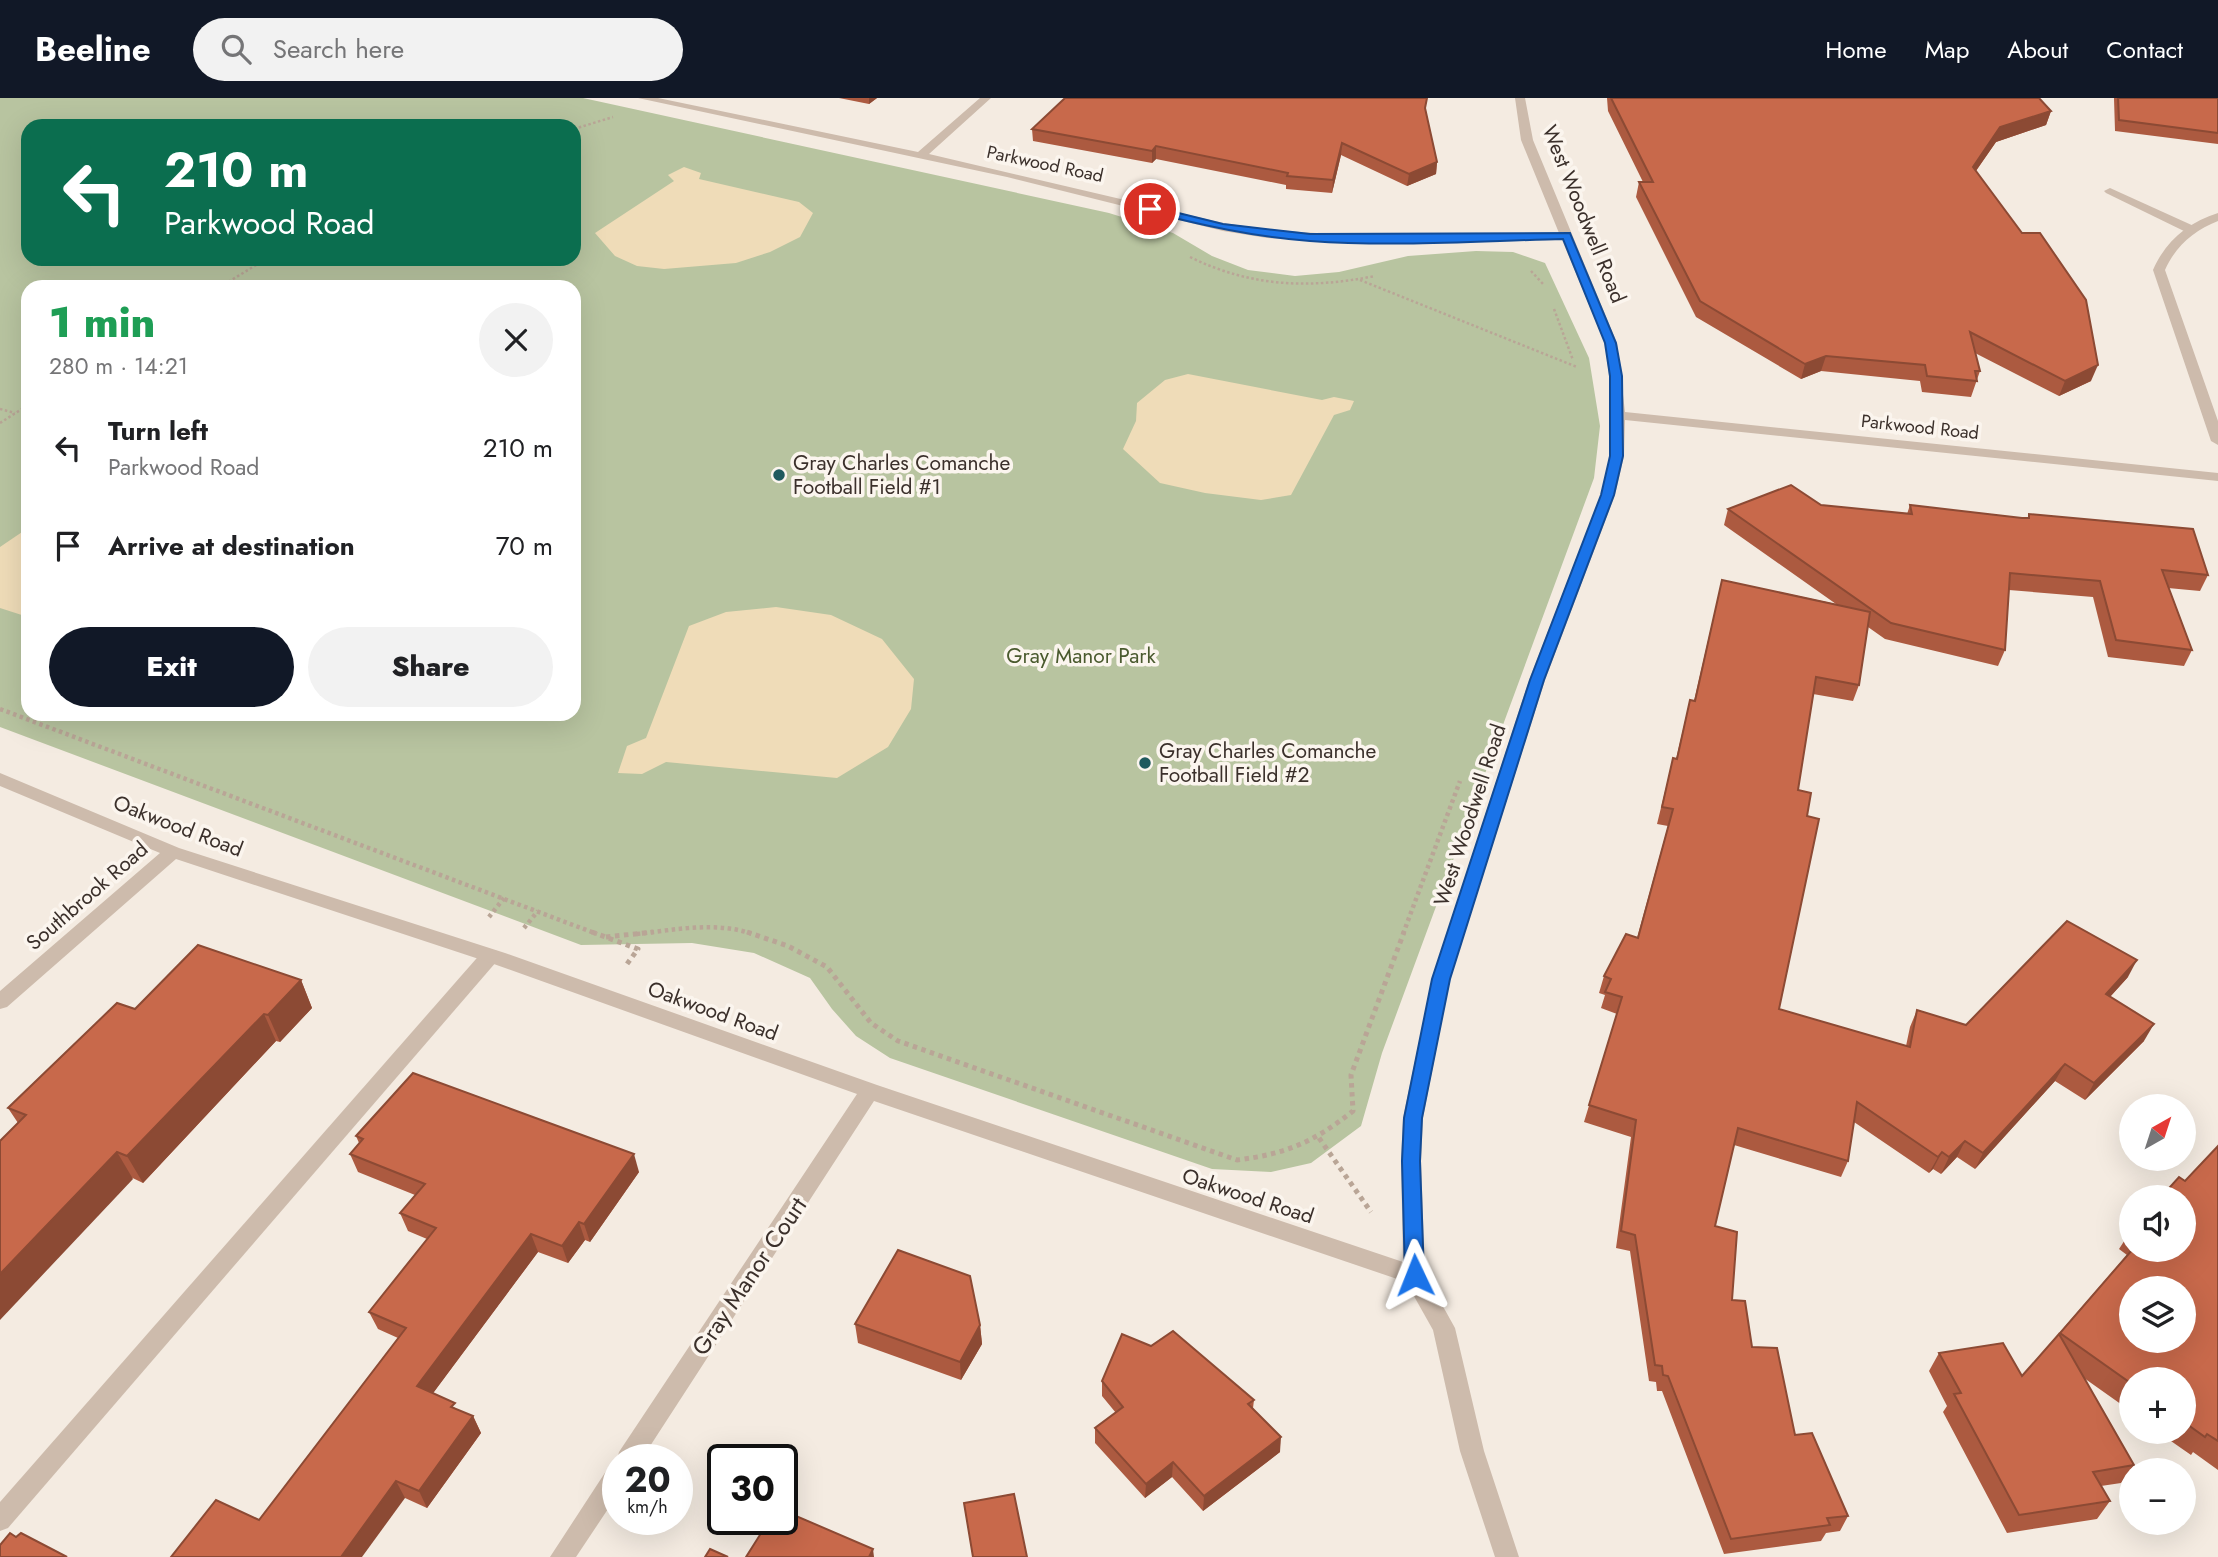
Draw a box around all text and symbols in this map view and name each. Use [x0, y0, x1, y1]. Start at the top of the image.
search box [193, 18, 683, 81]
text: Beeline [35, 26, 151, 73]
icon: search [217, 30, 255, 68]
text: Search here [273, 30, 404, 68]
text: Home [1825, 32, 1887, 67]
text: Map [1925, 32, 1969, 67]
text: About [2007, 32, 2068, 67]
text: Contact [2106, 32, 2183, 67]
street label: West Woodwell Road [1535, 120, 1633, 308]
text: 210 m [164, 135, 308, 205]
street label: Parkwood Road [984, 139, 1106, 189]
icon: left [49, 147, 140, 238]
pin [1120, 179, 1180, 239]
icon: arrive [1131, 190, 1169, 228]
text: Parkwood Road [164, 200, 375, 246]
text: 1 min [49, 292, 155, 353]
button: close [479, 303, 553, 377]
text: 280 m · 14:21 [49, 349, 188, 383]
street label: Parkwood Road [1860, 408, 1980, 446]
text: Turn left [108, 412, 208, 450]
icon: left [49, 429, 87, 467]
text: 210 m [483, 429, 553, 467]
place label: Gray Charles Comanche Football Field #1 [793, 448, 1011, 502]
text: Parkwood Road [108, 450, 259, 484]
marker: Gray Charles Comanche Football Field #1 [771, 467, 787, 483]
icon: arrive [49, 527, 87, 565]
text: Arrive at destination [108, 527, 355, 565]
text: 70 m [496, 527, 553, 565]
button: Exit [49, 627, 294, 707]
button: Share [308, 627, 553, 707]
park label: Gray Manor Park [1006, 641, 1157, 671]
street label: West Woodwell Road [1426, 720, 1514, 910]
place label: Gray Charles Comanche Football Field #2 [1159, 736, 1377, 790]
marker: Gray Charles Comanche Football Field #2 [1137, 755, 1153, 771]
street label: Oakwood Road [109, 787, 247, 865]
street label: Southbrook Road [20, 835, 154, 957]
street label: Oakwood Road [644, 974, 782, 1048]
north arrow [2119, 1094, 2196, 1171]
map controls [2119, 1094, 2196, 1535]
street label: Oakwood Road [1178, 1161, 1318, 1231]
button: sound [2119, 1185, 2196, 1262]
street label: Gray Manor Court [683, 1190, 815, 1362]
position arrow [1378, 1238, 1452, 1312]
button: layers [2119, 1276, 2196, 1353]
button: + [2119, 1367, 2196, 1444]
speed limit sign: 30 [707, 1444, 798, 1535]
text: 20 [624, 1455, 671, 1505]
button: − [2119, 1458, 2196, 1535]
text: km/h [627, 1494, 668, 1520]

